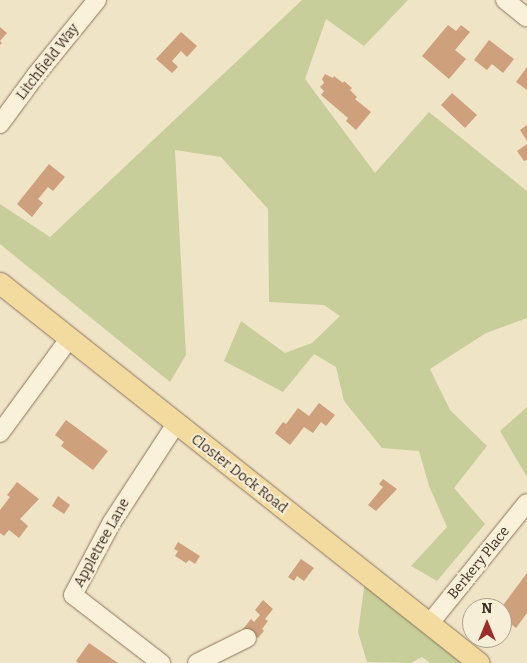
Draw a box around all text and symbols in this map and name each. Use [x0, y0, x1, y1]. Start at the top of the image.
street label: Litchfield Way [13, 21, 83, 103]
street label: Closter Dock Road [188, 431, 290, 517]
street label: Appletree Lane [71, 496, 133, 590]
street label: Berkery Place [445, 523, 513, 603]
north arrow [462, 598, 512, 648]
text: N [482, 600, 492, 617]

